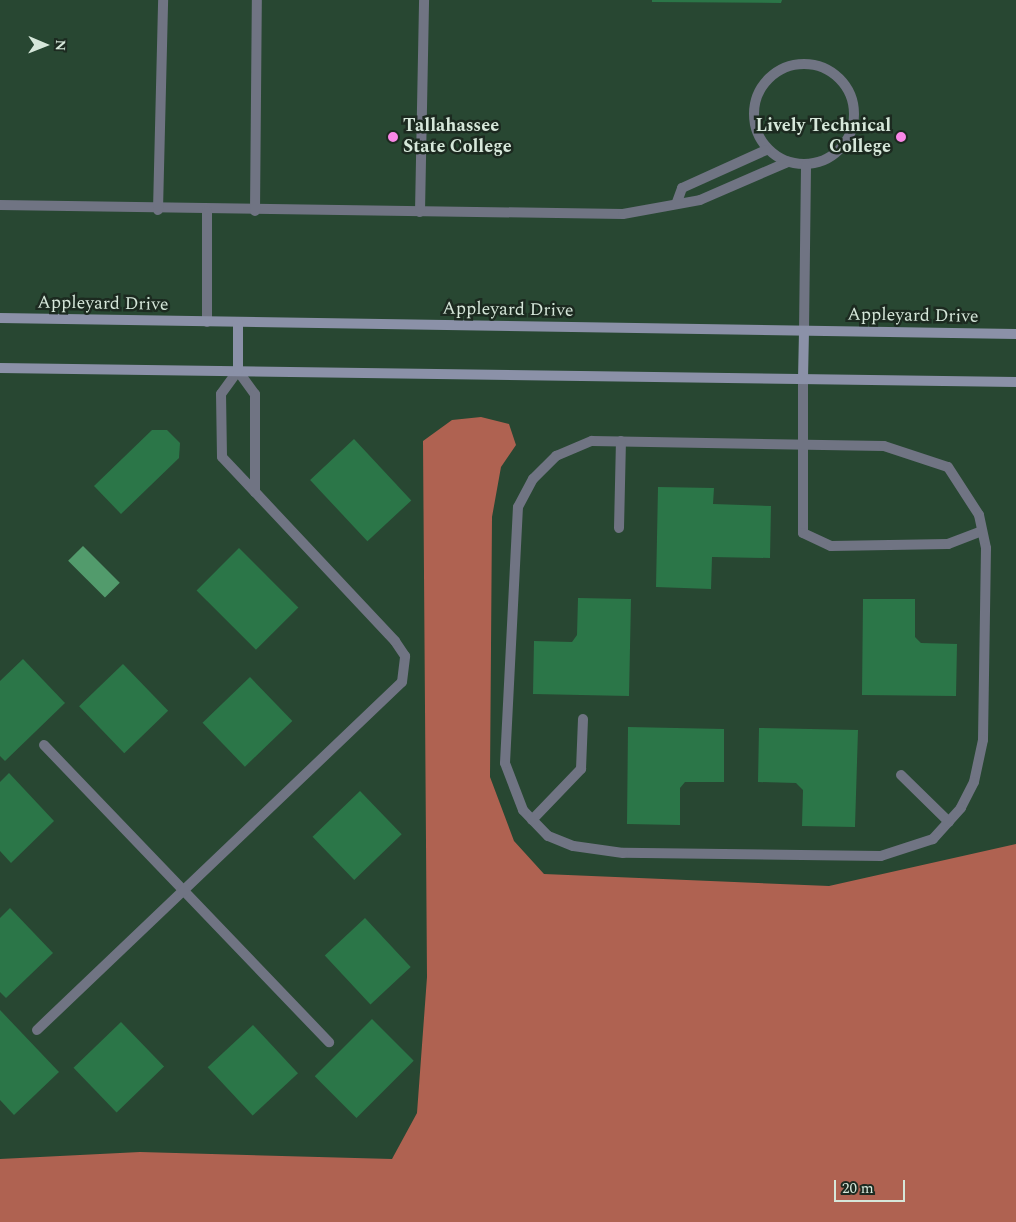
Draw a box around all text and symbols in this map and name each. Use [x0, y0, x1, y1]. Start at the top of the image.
north arrow [20, 20, 70, 70]
text: N [50, 39, 71, 51]
place label: Tallahassee State College [403, 116, 512, 158]
place label: Lively Technical College [755, 116, 891, 158]
marker: Tallahassee State College [387, 131, 399, 143]
marker: Lively Technical College [895, 131, 907, 143]
street label: Appleyard Drive [37, 292, 169, 316]
street label: Appleyard Drive [442, 298, 574, 322]
street label: Appleyard Drive [847, 304, 979, 328]
scale bar [836, 1170, 907, 1202]
text: 20 m [842, 1177, 874, 1200]

